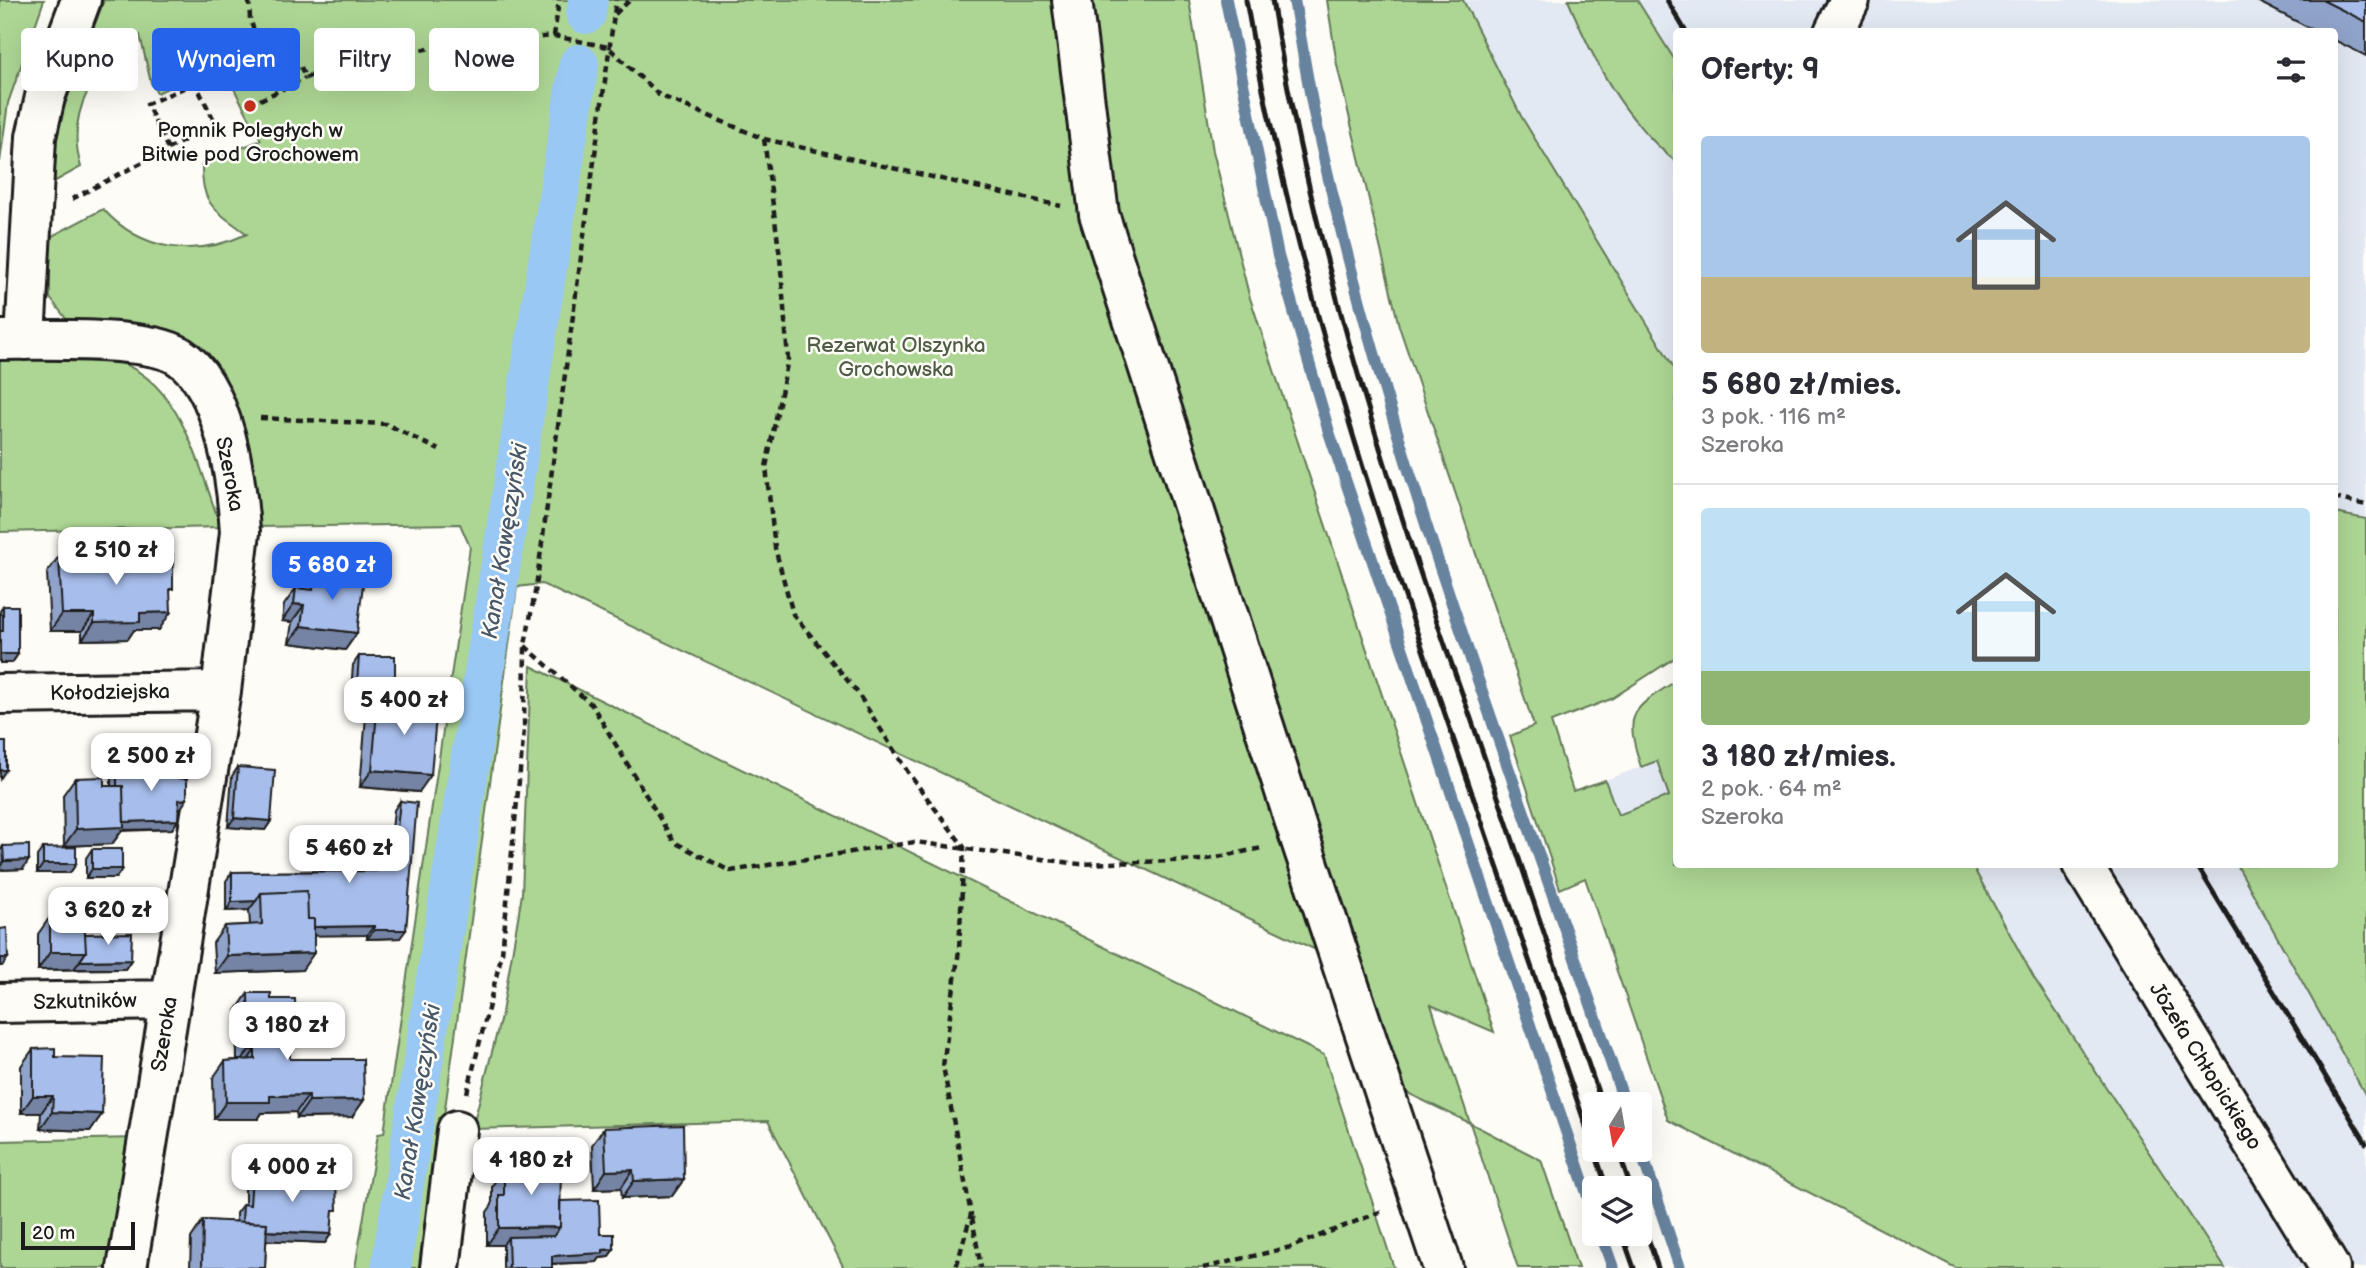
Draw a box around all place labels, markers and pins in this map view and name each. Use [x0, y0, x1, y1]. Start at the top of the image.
marker: Pomnik Poległych w Bitwie pod Grochowem [242, 98, 258, 114]
place label: Pomnik Poległych w Bitwie pod Grochowem [141, 118, 359, 167]
pin: 2 510 zł [44, 528, 188, 587]
pin: 5 680 zł [260, 542, 404, 602]
pin: 5 400 zł [332, 678, 476, 737]
pin: 2 500 zł [79, 734, 223, 793]
pin: 5 460 zł [277, 826, 421, 885]
pin: 3 620 zł [36, 888, 180, 947]
pin: 3 180 zł [215, 1002, 359, 1062]
pin: 4 180 zł [459, 1138, 603, 1197]
pin: 4 000 zł [220, 1144, 364, 1204]

